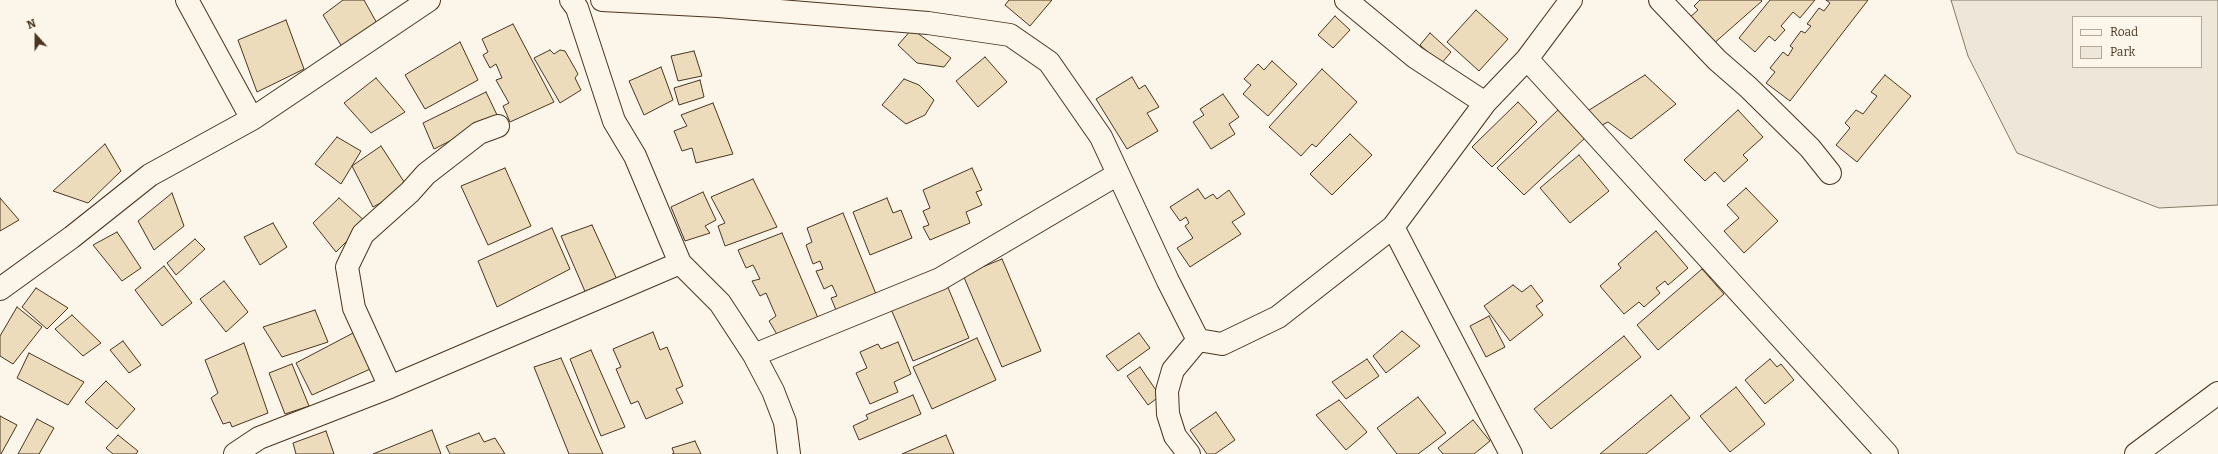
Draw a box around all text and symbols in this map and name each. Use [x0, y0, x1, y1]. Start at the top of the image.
north arrow [16, 16, 56, 56]
legend [2072, 16, 2202, 68]
text: N [25, 17, 38, 32]
text: Road [2110, 25, 2138, 39]
text: Park [2110, 45, 2135, 59]

